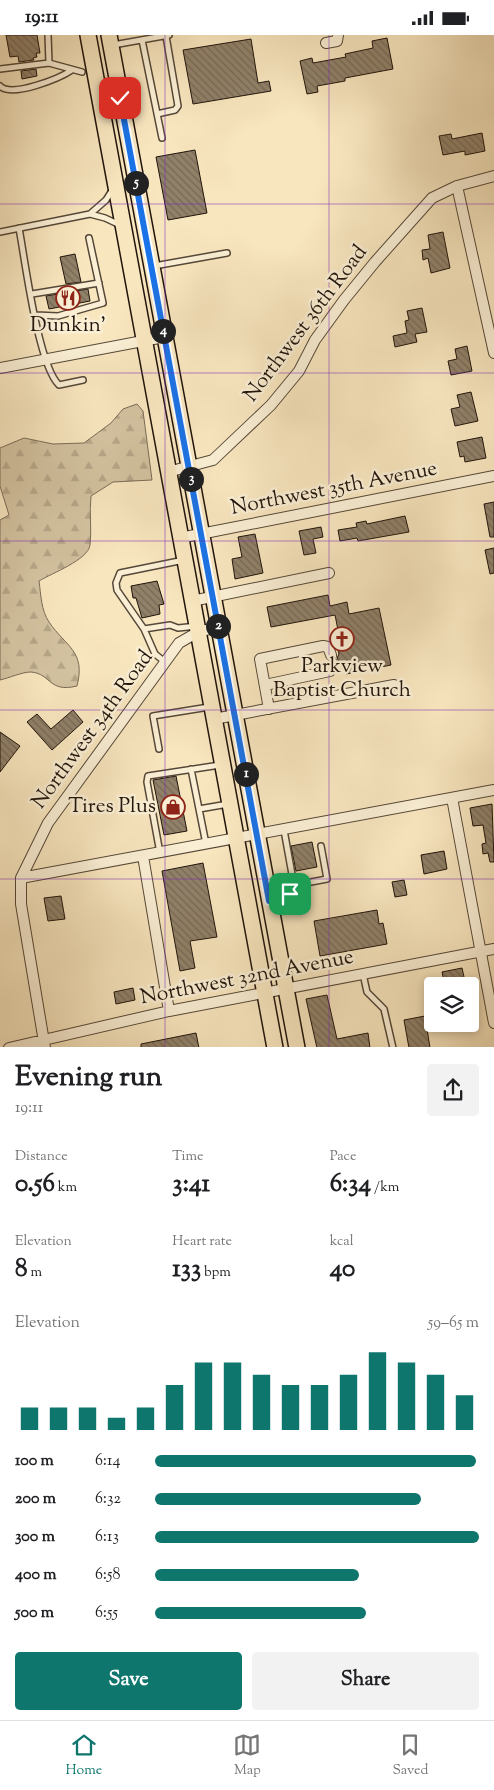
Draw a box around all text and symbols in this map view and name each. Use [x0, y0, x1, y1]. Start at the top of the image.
text: 19:11 [25, 4, 58, 31]
pin [99, 77, 141, 119]
icon: check [106, 84, 134, 112]
pin: 5 [124, 171, 148, 195]
text: 5 [134, 173, 139, 193]
street label: Northwest 36th Road [237, 239, 375, 409]
restaurant icon: Dunkin' [55, 285, 81, 311]
place label: Dunkin' [30, 311, 106, 341]
pin: 4 [150, 319, 176, 343]
text: 4 [160, 321, 167, 341]
street label: Northwest 35th Avenue [228, 454, 440, 524]
pin: 3 [178, 467, 204, 491]
text: 3 [189, 469, 194, 489]
pin: 2 [206, 613, 230, 639]
text: 2 [215, 616, 222, 636]
church icon: Parkview Baptist Church [329, 626, 355, 652]
street label: Northwest 34th Road [25, 644, 161, 816]
place label: Parkview Baptist Church [273, 652, 411, 706]
pin: 1 [234, 761, 258, 787]
text: 1 [244, 764, 249, 784]
place label: Tires Plus [68, 792, 156, 822]
shop icon: Tires Plus [160, 794, 186, 820]
pin [269, 873, 311, 915]
icon: arrive [276, 880, 304, 908]
street label: Northwest 32nd Avenue [138, 943, 356, 1013]
map controls [424, 977, 479, 1032]
button: layers [424, 977, 479, 1032]
text: Evening run [15, 1058, 162, 1098]
button: share [427, 1064, 479, 1116]
text: 19:11 [15, 1097, 43, 1120]
text: Distance [15, 1147, 68, 1167]
text: Time [172, 1147, 203, 1167]
text: Pace [330, 1147, 356, 1167]
text: 0.56 [15, 1167, 55, 1203]
text: 3:41 [172, 1167, 210, 1203]
text: 6:34 [330, 1167, 371, 1203]
text: km [55, 1178, 77, 1198]
text: /km [371, 1178, 399, 1198]
text: Elevation [15, 1232, 72, 1252]
text: Heart rate [172, 1232, 232, 1252]
text: kcal [330, 1232, 354, 1252]
text: 8 [15, 1252, 28, 1288]
text: 133 [172, 1252, 201, 1288]
text: 40 [330, 1252, 355, 1288]
text: m [28, 1263, 42, 1283]
text: bpm [201, 1263, 231, 1283]
text: Elevation [15, 1312, 80, 1335]
text: 59–65 m [428, 1312, 479, 1335]
text: 100 m [15, 1450, 54, 1473]
text: 6:14 [95, 1450, 120, 1473]
text: 200 m [15, 1488, 56, 1511]
text: 6:32 [95, 1488, 121, 1511]
text: 300 m [15, 1526, 55, 1549]
text: 6:13 [95, 1526, 119, 1549]
text: 400 m [15, 1564, 57, 1587]
text: 6:58 [95, 1564, 120, 1587]
text: 500 m [15, 1602, 54, 1625]
text: 6:55 [95, 1602, 118, 1625]
button: Save [15, 1652, 242, 1710]
button: Share [252, 1652, 479, 1710]
tab: Home [66, 1731, 102, 1781]
tab: Map [233, 1731, 261, 1781]
tab: Saved [392, 1731, 428, 1781]

